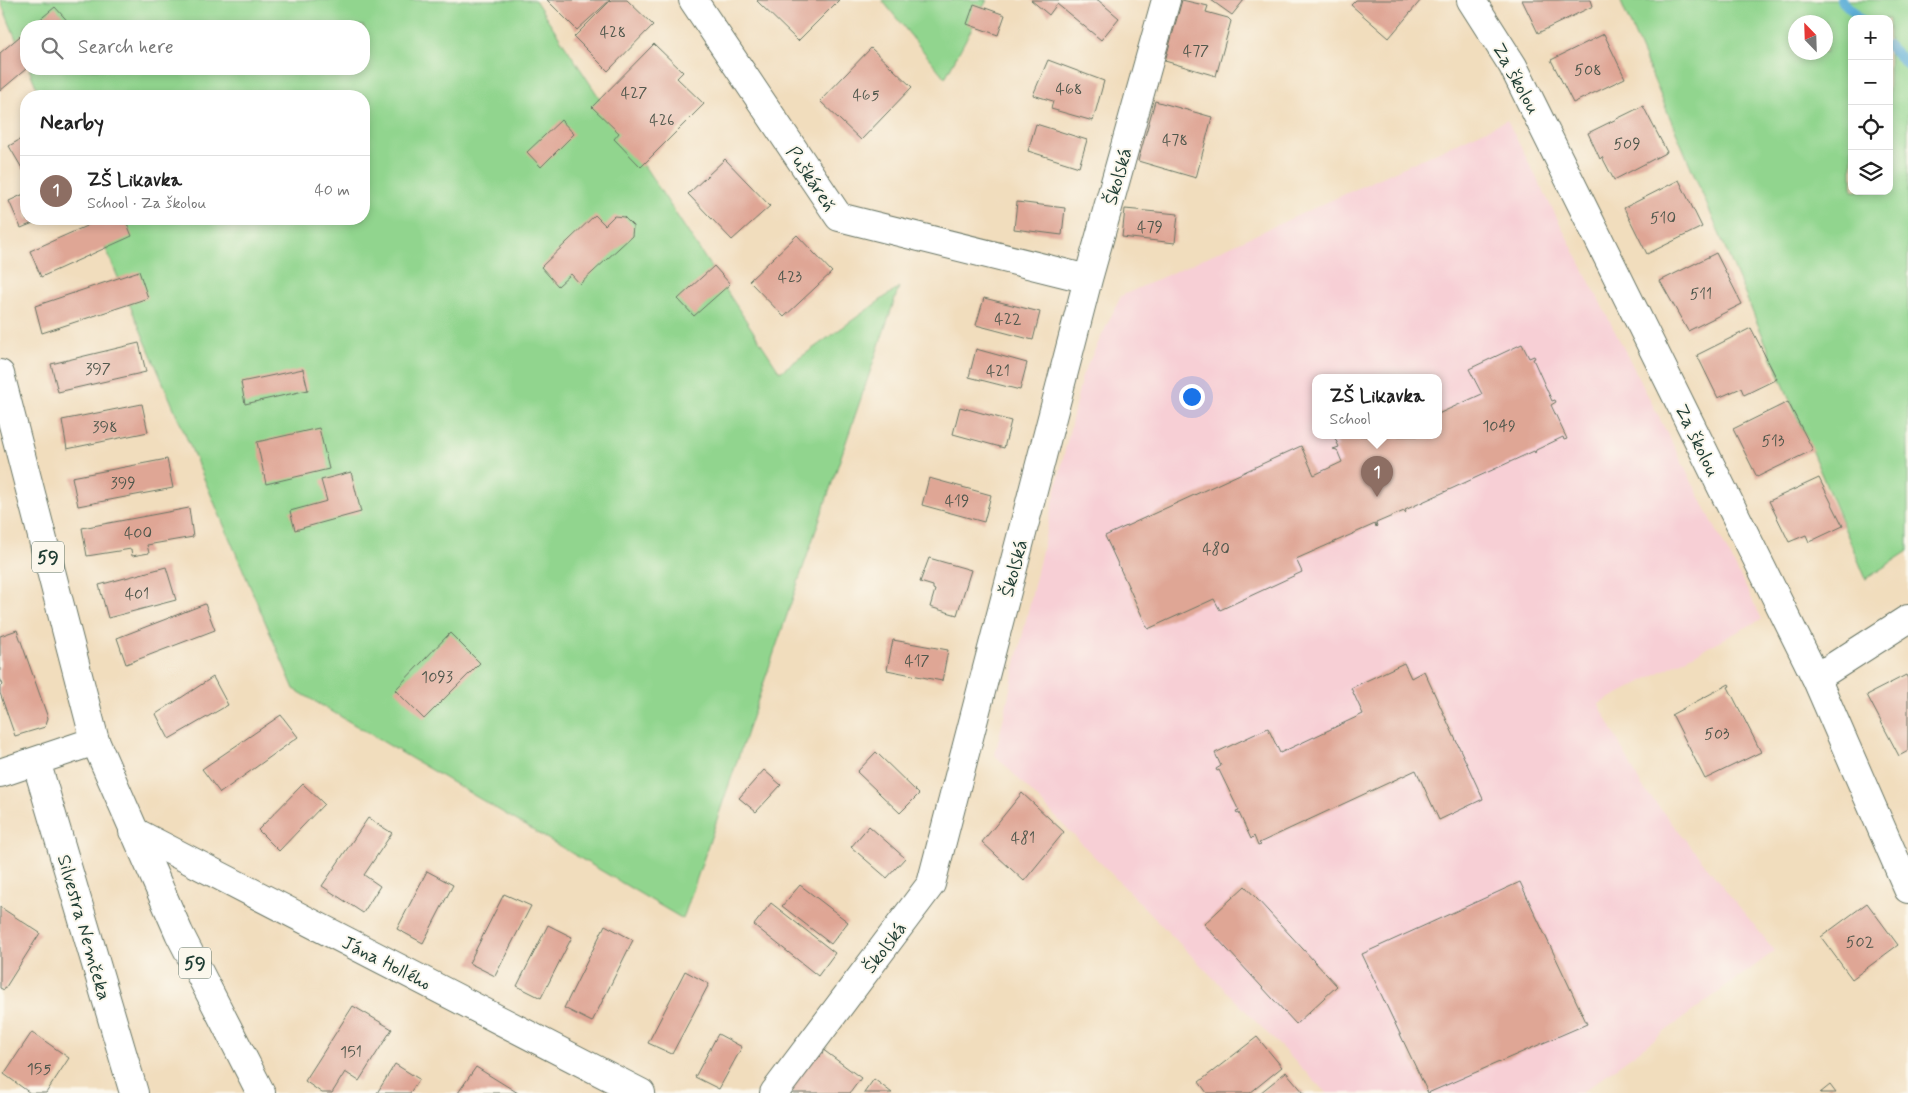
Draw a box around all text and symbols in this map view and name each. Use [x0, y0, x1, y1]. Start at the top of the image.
north arrow [1788, 15, 1833, 60]
map controls [1848, 15, 1893, 195]
button: + [1848, 15, 1893, 60]
search box [20, 20, 370, 75]
house number: 428 [600, 22, 626, 43]
icon: search [38, 34, 66, 62]
text: Search here [78, 35, 174, 60]
street label: Za školou [1486, 39, 1545, 119]
house number: 477 [1183, 41, 1209, 62]
house number: 508 [1574, 60, 1602, 81]
button: − [1848, 60, 1893, 105]
house number: 468 [1056, 79, 1082, 100]
house number: 427 [621, 83, 647, 104]
house number: 465 [852, 85, 880, 106]
button: locate [1848, 105, 1893, 150]
text: Nearby [40, 109, 104, 137]
house number: 426 [649, 110, 675, 131]
house number: 478 [1162, 130, 1188, 151]
house number: 509 [1613, 134, 1641, 155]
street label: Puškáreň [780, 141, 842, 216]
street label: Školská [1098, 145, 1139, 208]
button: layers [1848, 150, 1893, 195]
text: ZŠ Likavka [87, 168, 182, 193]
text: 1 [52, 180, 60, 201]
text: 40 m [314, 180, 350, 201]
text: School · Za školou [87, 193, 206, 214]
house number: 510 [1650, 208, 1676, 229]
house number: 479 [1137, 217, 1163, 238]
house number: 423 [778, 267, 803, 288]
house number: 511 [1690, 284, 1712, 305]
house number: 422 [994, 309, 1022, 330]
house number: 397 [85, 359, 111, 380]
house number: 421 [986, 361, 1010, 382]
popup [1312, 374, 1442, 439]
your location [1179, 384, 1205, 410]
text: ZŠ Likavka [1330, 384, 1424, 409]
street label: Za školou [1668, 400, 1725, 481]
text: School [1330, 409, 1371, 430]
house number: 1049 [1482, 416, 1516, 437]
house number: 398 [92, 417, 118, 438]
house number: 513 [1761, 431, 1785, 452]
pin: 1 [1361, 456, 1393, 497]
house number: 399 [110, 473, 136, 494]
house number: 419 [945, 491, 969, 512]
house number: 400 [124, 523, 152, 544]
street label: Školská [995, 537, 1034, 600]
house number: 480 [1202, 539, 1230, 560]
road number: 59 [32, 542, 64, 572]
house number: 401 [125, 584, 149, 605]
house number: 417 [904, 651, 930, 672]
house number: 1093 [421, 667, 453, 688]
house number: 503 [1704, 724, 1730, 745]
house number: 481 [1011, 828, 1035, 849]
street label: Silvestra Nemčeka [51, 852, 116, 1003]
street label: Školská [858, 917, 913, 979]
street label: Jána Hollého [338, 930, 435, 997]
house number: 502 [1846, 932, 1875, 953]
road number: 59 [179, 948, 211, 978]
house number: 151 [340, 1042, 362, 1063]
house number: 155 [27, 1059, 51, 1080]

